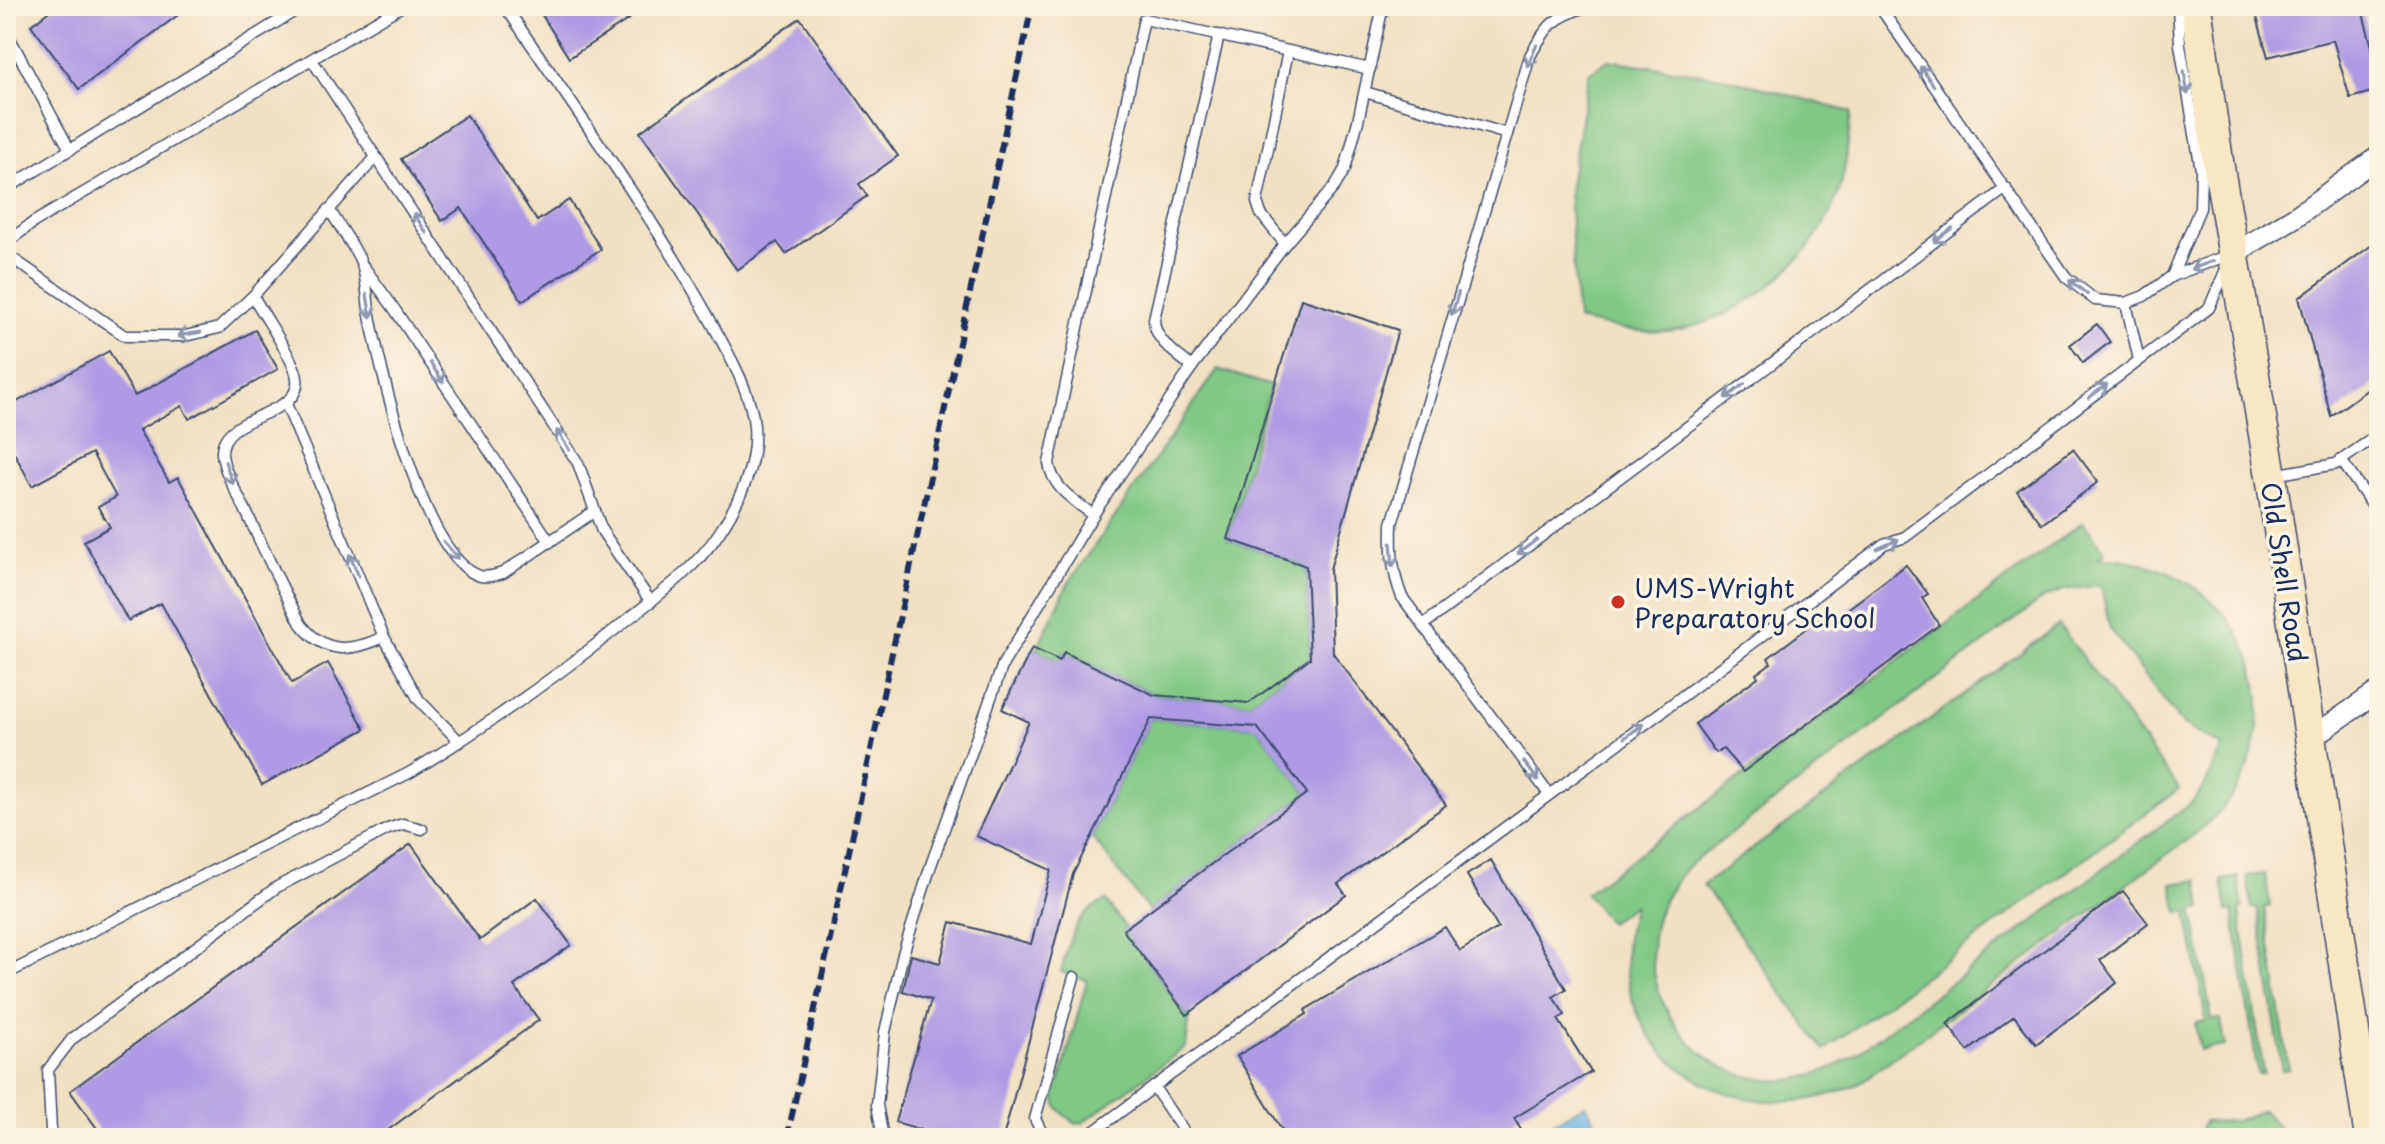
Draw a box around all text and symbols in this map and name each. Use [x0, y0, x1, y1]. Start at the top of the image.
one-way arrow [1524, 43, 1539, 67]
one-way arrow [1919, 65, 1935, 87]
one-way arrow [2179, 70, 2194, 96]
one-way arrow [412, 213, 428, 235]
one-way arrow [1933, 226, 1954, 243]
one-way arrow [2191, 259, 2215, 273]
one-way arrow [2068, 278, 2089, 295]
one-way arrow [1447, 291, 1461, 316]
one-way arrow [362, 293, 377, 318]
one-way arrow [177, 327, 202, 342]
one-way arrow [428, 361, 445, 383]
one-way arrow [1725, 382, 1746, 399]
one-way arrow [2087, 383, 2108, 400]
one-way arrow [555, 429, 571, 452]
one-way arrow [223, 460, 237, 485]
street label: Old Shell Road [2251, 479, 2319, 665]
one-way arrow [1876, 536, 1900, 551]
one-way arrow [1517, 538, 1538, 555]
one-way arrow [441, 540, 459, 560]
one-way arrow [1385, 541, 1400, 568]
one-way arrow [345, 553, 360, 578]
place label: UMS-Wright Preparatory School [1634, 568, 1876, 637]
marker: UMS-Wright Preparatory School [1609, 593, 1627, 611]
one-way arrow [1623, 723, 1645, 740]
one-way arrow [1523, 759, 1540, 781]

